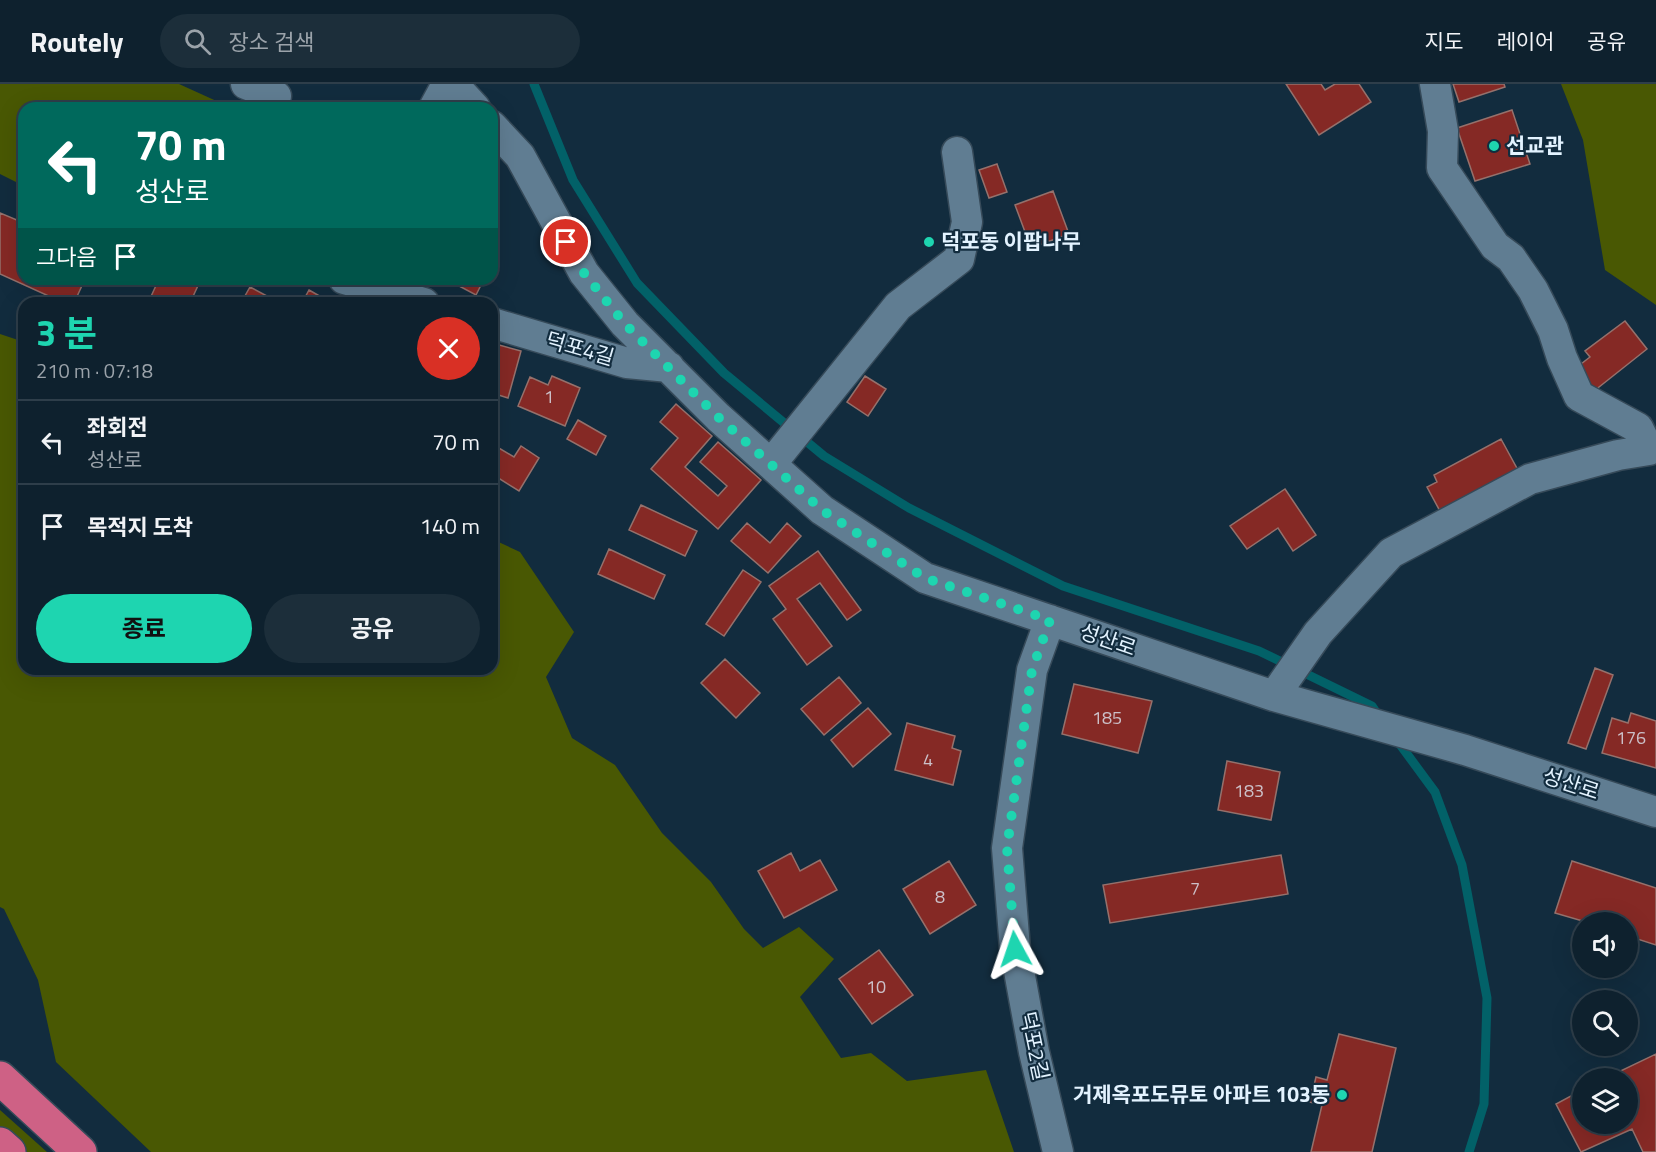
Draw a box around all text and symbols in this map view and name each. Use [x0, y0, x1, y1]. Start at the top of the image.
search box [160, 14, 580, 68]
text: Routely [30, 20, 124, 63]
icon: search [181, 25, 214, 58]
text: 장소 검색 [229, 25, 314, 59]
text: 지도 [1425, 25, 1463, 57]
text: 레이어 [1496, 25, 1554, 57]
text: 공유 [1587, 25, 1626, 57]
text: 70 m [135, 112, 227, 176]
icon: left [36, 126, 114, 204]
place label: 선교관 [1506, 129, 1564, 161]
marker: 선교관 [1487, 139, 1501, 153]
text: 성산로 [135, 170, 210, 211]
pin [540, 216, 591, 267]
icon: arrive [549, 225, 582, 258]
place label: 덕포동 이팝나무 [941, 225, 1081, 257]
marker: 덕포동 이팝나무 [922, 235, 936, 249]
text: 그다음 [36, 240, 97, 274]
icon: arrive [109, 240, 142, 273]
text: 3 분 [36, 305, 97, 360]
button: close [417, 317, 480, 380]
street label: 덕포4길 [542, 323, 618, 373]
text: 210 m · 07:18 [36, 355, 153, 386]
house number: 1 [544, 383, 554, 410]
text: 좌회전 [87, 410, 148, 444]
text: 70 m [432, 425, 480, 459]
icon: left [36, 426, 69, 459]
text: 성산로 [87, 444, 142, 475]
text: 140 m [420, 509, 480, 543]
icon: arrive [36, 510, 69, 543]
text: 목적지 도착 [87, 510, 193, 544]
button: 종료 [36, 594, 252, 663]
button: 공유 [264, 594, 480, 663]
street label: 성산로 [1076, 614, 1141, 664]
house number: 185 [1092, 704, 1122, 731]
house number: 176 [1616, 724, 1646, 751]
house number: 4 [923, 746, 933, 773]
street label: 성산로 [1539, 759, 1604, 807]
house number: 183 [1234, 777, 1264, 804]
house number: 7 [1190, 875, 1200, 902]
house number: 8 [935, 883, 945, 910]
map controls [1572, 912, 1638, 1134]
button: sound [1572, 912, 1638, 978]
position arrow [983, 917, 1047, 981]
house number: 10 [866, 973, 886, 1000]
button: search [1572, 990, 1638, 1056]
street label: 덕포2길 [1012, 1008, 1058, 1083]
button: layers [1572, 1068, 1638, 1134]
place label: 거제옥포도뮤토 아파트 103동 [1073, 1078, 1330, 1110]
marker: 거제옥포도뮤토 아파트 103동 [1335, 1088, 1349, 1102]

